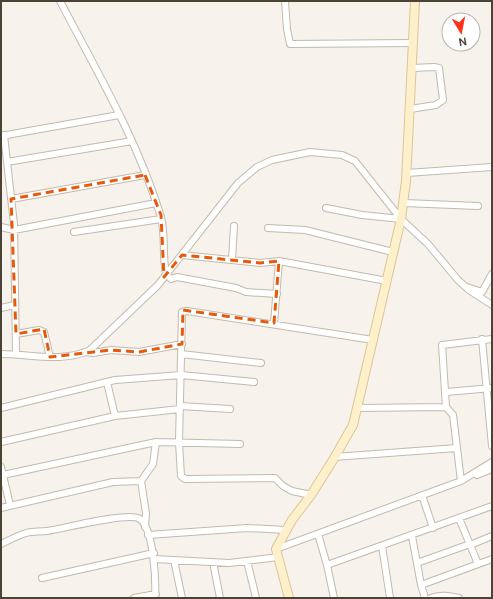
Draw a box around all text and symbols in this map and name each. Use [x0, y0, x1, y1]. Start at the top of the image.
north arrow [441, 12, 481, 52]
text: N [458, 34, 468, 49]

